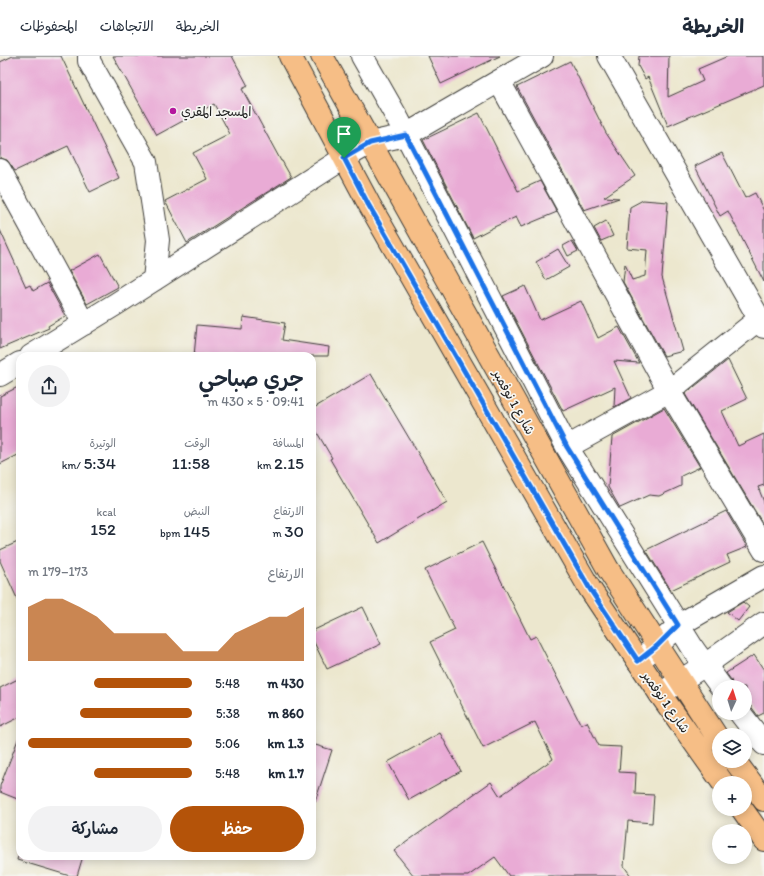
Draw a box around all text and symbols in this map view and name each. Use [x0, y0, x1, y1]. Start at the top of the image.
text: الخريطة [682, 15, 744, 38]
text: المحفوظات [20, 18, 78, 35]
text: الاتجاهات [100, 18, 154, 35]
text: الخريطة [176, 18, 219, 35]
place label: المسجد المقري [181, 104, 251, 121]
marker: المسجد المقري [168, 106, 178, 116]
pin [327, 117, 361, 158]
icon: arrive [333, 123, 355, 145]
button: share [28, 365, 70, 407]
text: جري صباحي [198, 365, 304, 392]
street label: شارع 1 نوفمبر [488, 366, 538, 438]
text: 09:41 · 5 × 430 m [207, 394, 304, 409]
text: الوتيرة [89, 437, 116, 450]
text: الوقت [184, 437, 210, 450]
text: المسافة [273, 437, 304, 450]
text: 5:34 [83, 453, 116, 473]
text: 11:58 [172, 453, 210, 473]
text: 2.15 [274, 453, 304, 473]
text: /km [62, 459, 83, 472]
text: km [257, 459, 274, 472]
text: النبض [184, 505, 210, 518]
text: الارتفاع [273, 505, 304, 518]
text: kcal [96, 506, 116, 519]
text: 152 [90, 519, 116, 539]
text: 145 [183, 521, 210, 541]
text: 30 [284, 521, 304, 541]
text: bpm [160, 527, 183, 540]
text: m [273, 527, 284, 540]
text: 173–179 m [28, 564, 88, 579]
text: الارتفاع [268, 566, 304, 581]
street label: شارع 1 نوفمبر [637, 667, 693, 737]
text: 5:48 [215, 676, 240, 691]
text: 430 m [267, 676, 304, 691]
north arrow [712, 680, 752, 720]
map controls [712, 680, 752, 864]
text: 5:38 [216, 706, 240, 721]
text: 860 m [268, 706, 304, 721]
button: layers [712, 728, 752, 768]
text: 5:06 [215, 736, 240, 751]
text: 1.3 km [268, 736, 304, 751]
text: 5:48 [215, 766, 240, 781]
text: 1.7 km [268, 766, 304, 781]
button: + [712, 776, 752, 816]
button: مشاركة [28, 806, 162, 852]
button: حفظ [170, 806, 304, 852]
button: − [712, 824, 752, 864]

